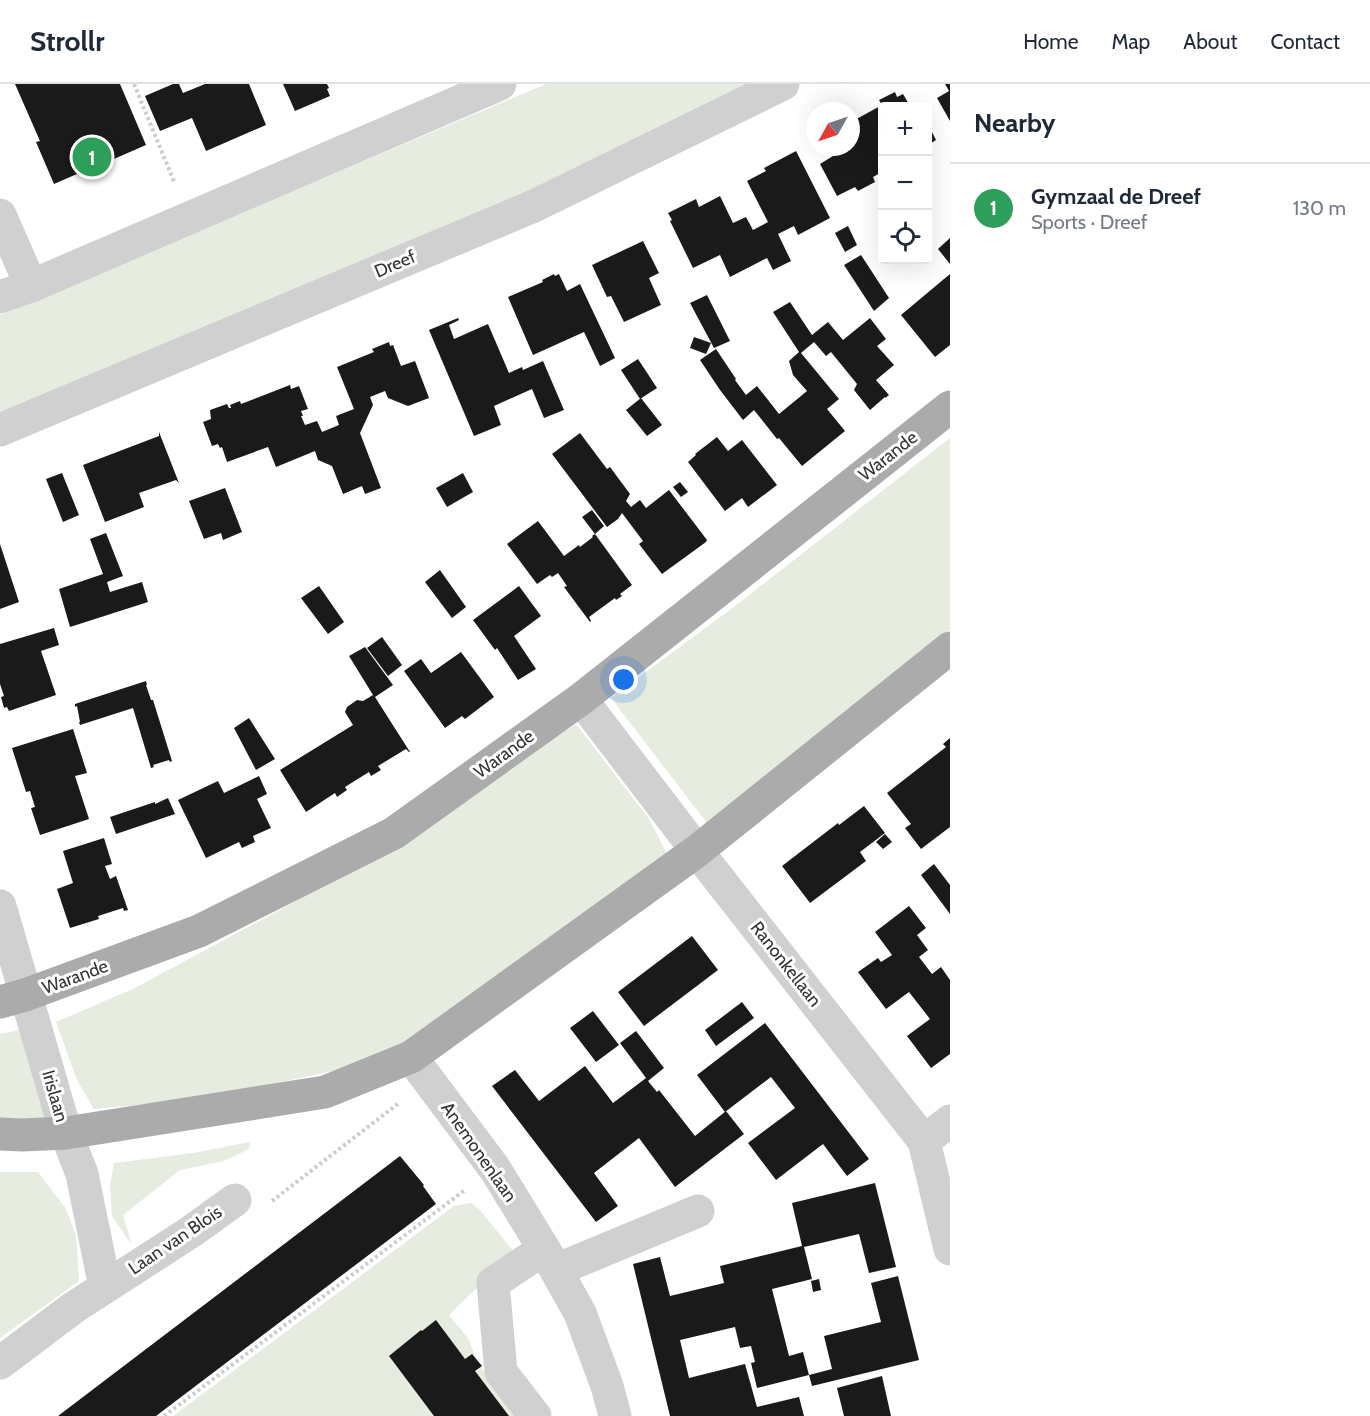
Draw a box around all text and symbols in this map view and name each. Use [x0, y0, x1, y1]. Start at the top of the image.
text: Strollr [30, 24, 104, 58]
text: Home [1023, 29, 1079, 54]
text: Map [1112, 29, 1150, 54]
text: About [1183, 29, 1237, 54]
text: Contact [1270, 29, 1340, 54]
north arrow [806, 102, 860, 156]
map controls [878, 102, 932, 264]
button: + [878, 102, 932, 156]
text: Nearby [974, 107, 1055, 139]
pin: 1 [72, 134, 112, 180]
button: − [878, 156, 932, 210]
text: Gymzaal de Dreef [1031, 183, 1201, 210]
text: 1 [990, 196, 997, 220]
text: 130 m [1293, 196, 1346, 220]
button: locate [878, 210, 932, 264]
text: Sports · Dreef [1031, 210, 1147, 234]
street label: Dreef [371, 245, 419, 282]
street label: Warande [854, 426, 922, 486]
your location [609, 665, 638, 694]
street label: Warande [470, 725, 538, 783]
street label: Ranonkellaan [746, 917, 826, 1011]
street label: Warande [39, 955, 111, 999]
street label: Irislaan [37, 1068, 73, 1124]
street label: Anemonenlaan [436, 1098, 522, 1206]
street label: Laan van Blois [124, 1201, 226, 1279]

